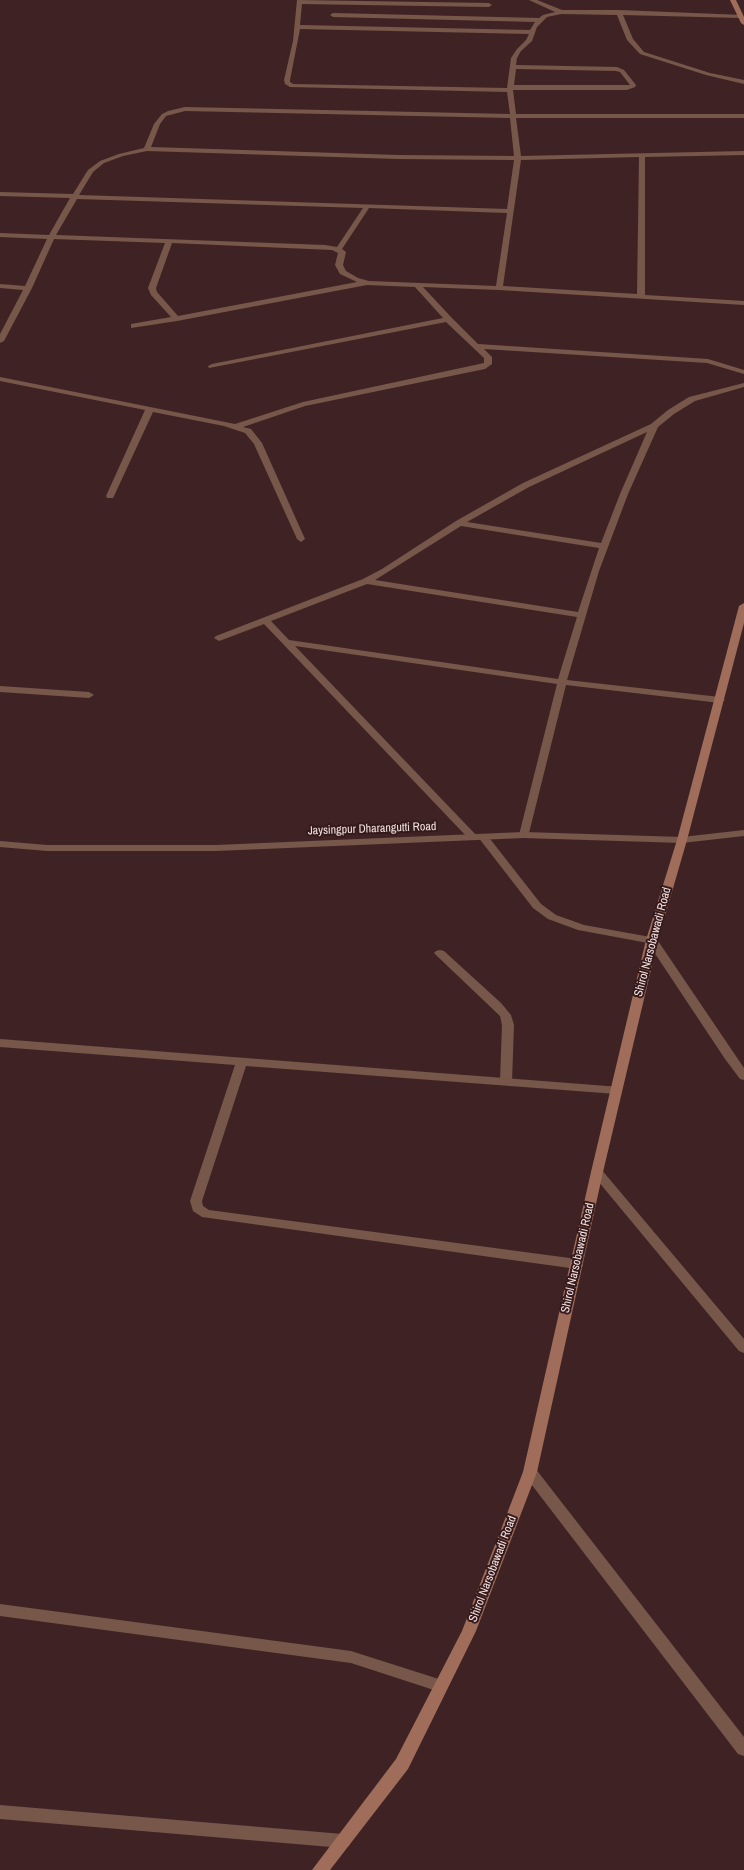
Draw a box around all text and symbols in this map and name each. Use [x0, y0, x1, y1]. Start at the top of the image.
street label: Jaysingpur Dharangutti Road [308, 820, 436, 838]
street label: Shirol Narsobawadi Road [631, 886, 675, 998]
street label: Shirol Narsobawadi Road [558, 1201, 598, 1315]
street label: Shirol Narsobawadi Road [466, 1514, 520, 1624]

